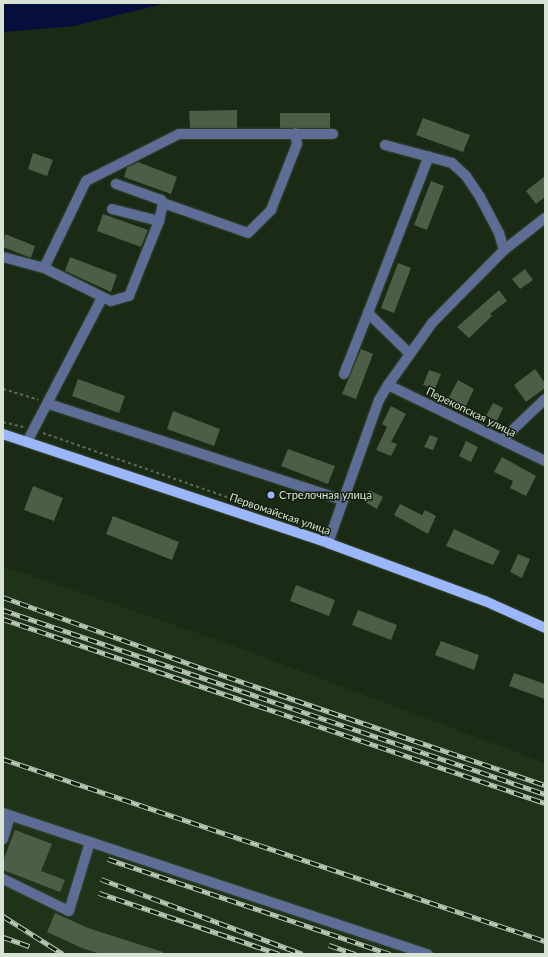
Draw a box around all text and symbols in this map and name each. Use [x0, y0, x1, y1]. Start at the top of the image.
street label: Перекопская улица [424, 385, 518, 439]
place label: Стрелочная улица [279, 488, 372, 502]
marker: Стрелочная улица [266, 490, 276, 500]
street label: Первомайская улица [228, 491, 332, 537]

